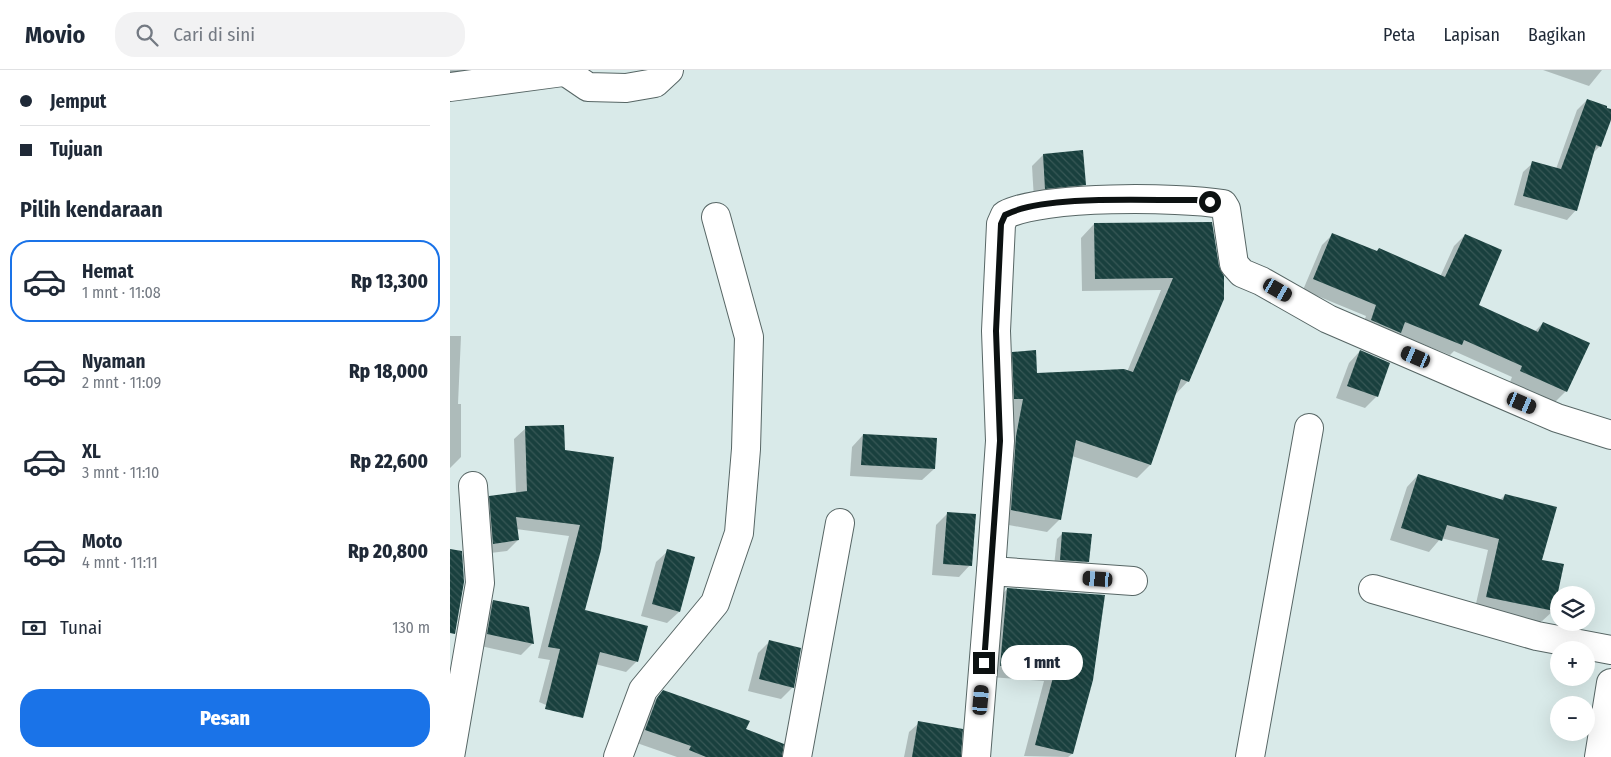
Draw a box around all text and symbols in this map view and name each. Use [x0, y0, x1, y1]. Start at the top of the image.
search box [115, 12, 465, 57]
text: Movio [25, 21, 85, 49]
icon: search [133, 21, 161, 49]
text: Cari di sini [173, 23, 255, 46]
text: Peta [1383, 24, 1415, 46]
text: Lapisan [1443, 24, 1500, 46]
text: Bagikan [1528, 24, 1586, 46]
text: Jemput [50, 90, 107, 113]
text: Tujuan [50, 138, 103, 161]
route start [1199, 191, 1221, 213]
text: Pilih kendaraan [20, 196, 163, 223]
icon: car [22, 259, 67, 304]
text: Hemat [82, 260, 134, 283]
text: Rp 13,300 [351, 270, 428, 293]
car [1261, 276, 1294, 304]
text: 1 mnt · 11:08 [82, 283, 161, 302]
car [1399, 344, 1432, 370]
icon: car [22, 349, 67, 394]
text: Nyaman [82, 350, 145, 373]
text: Rp 18,000 [349, 360, 428, 383]
text: 2 mnt · 11:09 [82, 373, 161, 392]
car [1505, 390, 1538, 416]
icon: car [22, 439, 67, 484]
text: XL [82, 440, 101, 463]
text: Rp 22,600 [350, 450, 428, 473]
text: 3 mnt · 11:10 [82, 463, 159, 482]
icon: car [22, 529, 67, 574]
text: Moto [82, 530, 122, 553]
text: Rp 20,800 [348, 540, 428, 563]
text: 4 mnt · 11:11 [82, 553, 158, 572]
car [1082, 570, 1113, 588]
map controls [1550, 586, 1595, 741]
button: layers [1550, 586, 1595, 631]
icon: cash [20, 614, 48, 642]
text: Tunai [60, 616, 102, 639]
text: 130 m [392, 618, 430, 637]
button: + [1550, 641, 1595, 686]
callout: 1 mnt [1002, 646, 1084, 680]
route end [973, 652, 995, 674]
text: 1 mnt [1024, 653, 1060, 672]
car [972, 684, 989, 716]
button: Pesan [20, 689, 430, 747]
button: − [1550, 696, 1595, 741]

